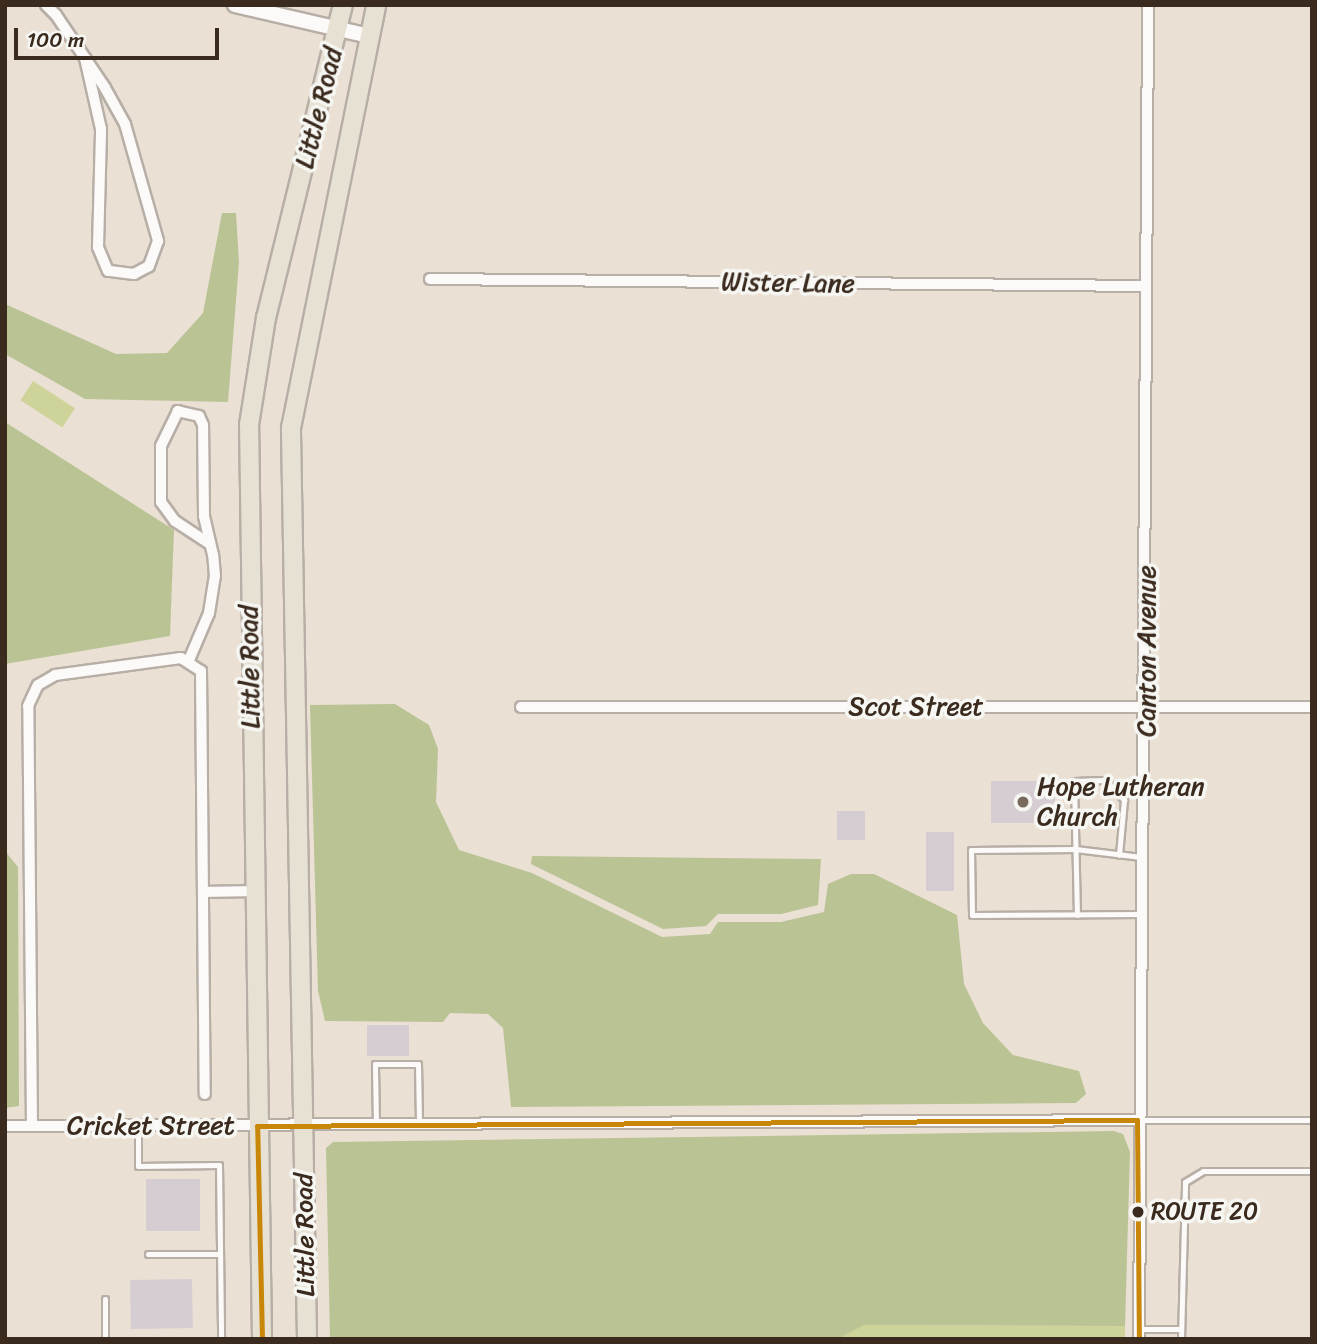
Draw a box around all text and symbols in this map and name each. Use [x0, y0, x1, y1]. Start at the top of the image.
scale bar [18, 14, 222, 58]
text: 100 m [27, 21, 84, 59]
street label: Little Road [289, 44, 349, 172]
street label: Wister Lane [721, 266, 855, 300]
street label: Canton Avenue [1131, 565, 1163, 737]
street label: Little Road [233, 605, 267, 729]
street label: Scot Street [848, 691, 984, 723]
place label: Hope Lutheran Church [1037, 771, 1204, 832]
marker: Hope Lutheran Church [1015, 794, 1031, 810]
street label: Cricket Street [67, 1110, 235, 1142]
street label: Little Road [288, 1173, 322, 1297]
place label: ROUTE 20 [1151, 1198, 1258, 1226]
marker: ROUTE 20 [1131, 1205, 1145, 1219]

